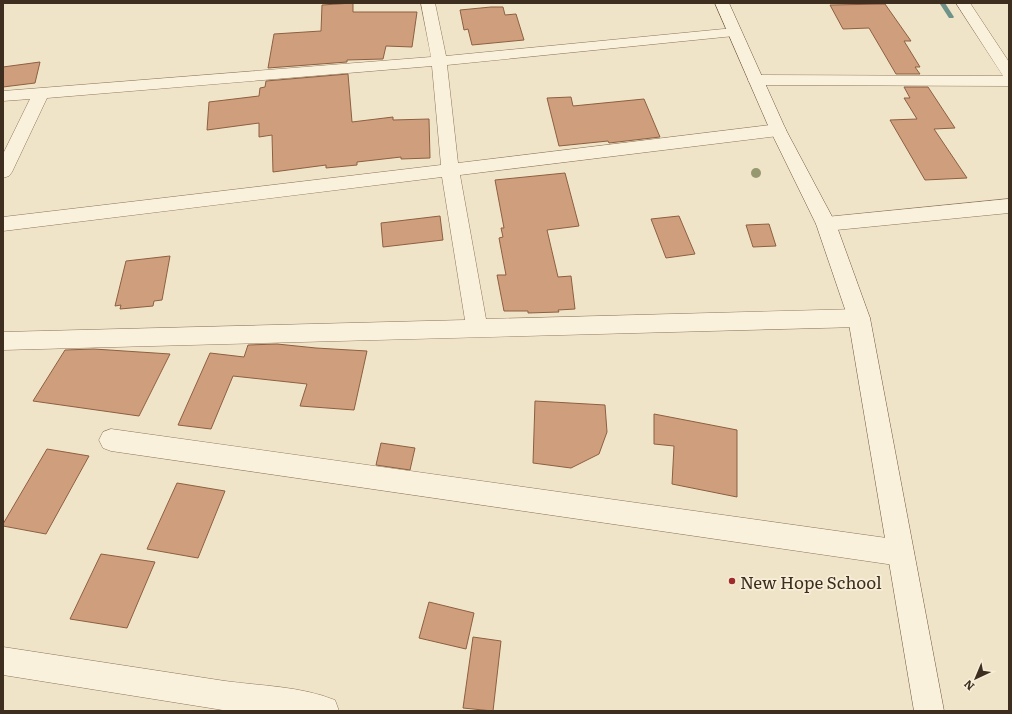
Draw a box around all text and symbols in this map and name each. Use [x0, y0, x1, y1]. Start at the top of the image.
place label: New Hope School [740, 569, 882, 594]
marker: New Hope School [727, 576, 737, 586]
north arrow [956, 658, 996, 698]
text: N [959, 677, 977, 695]

